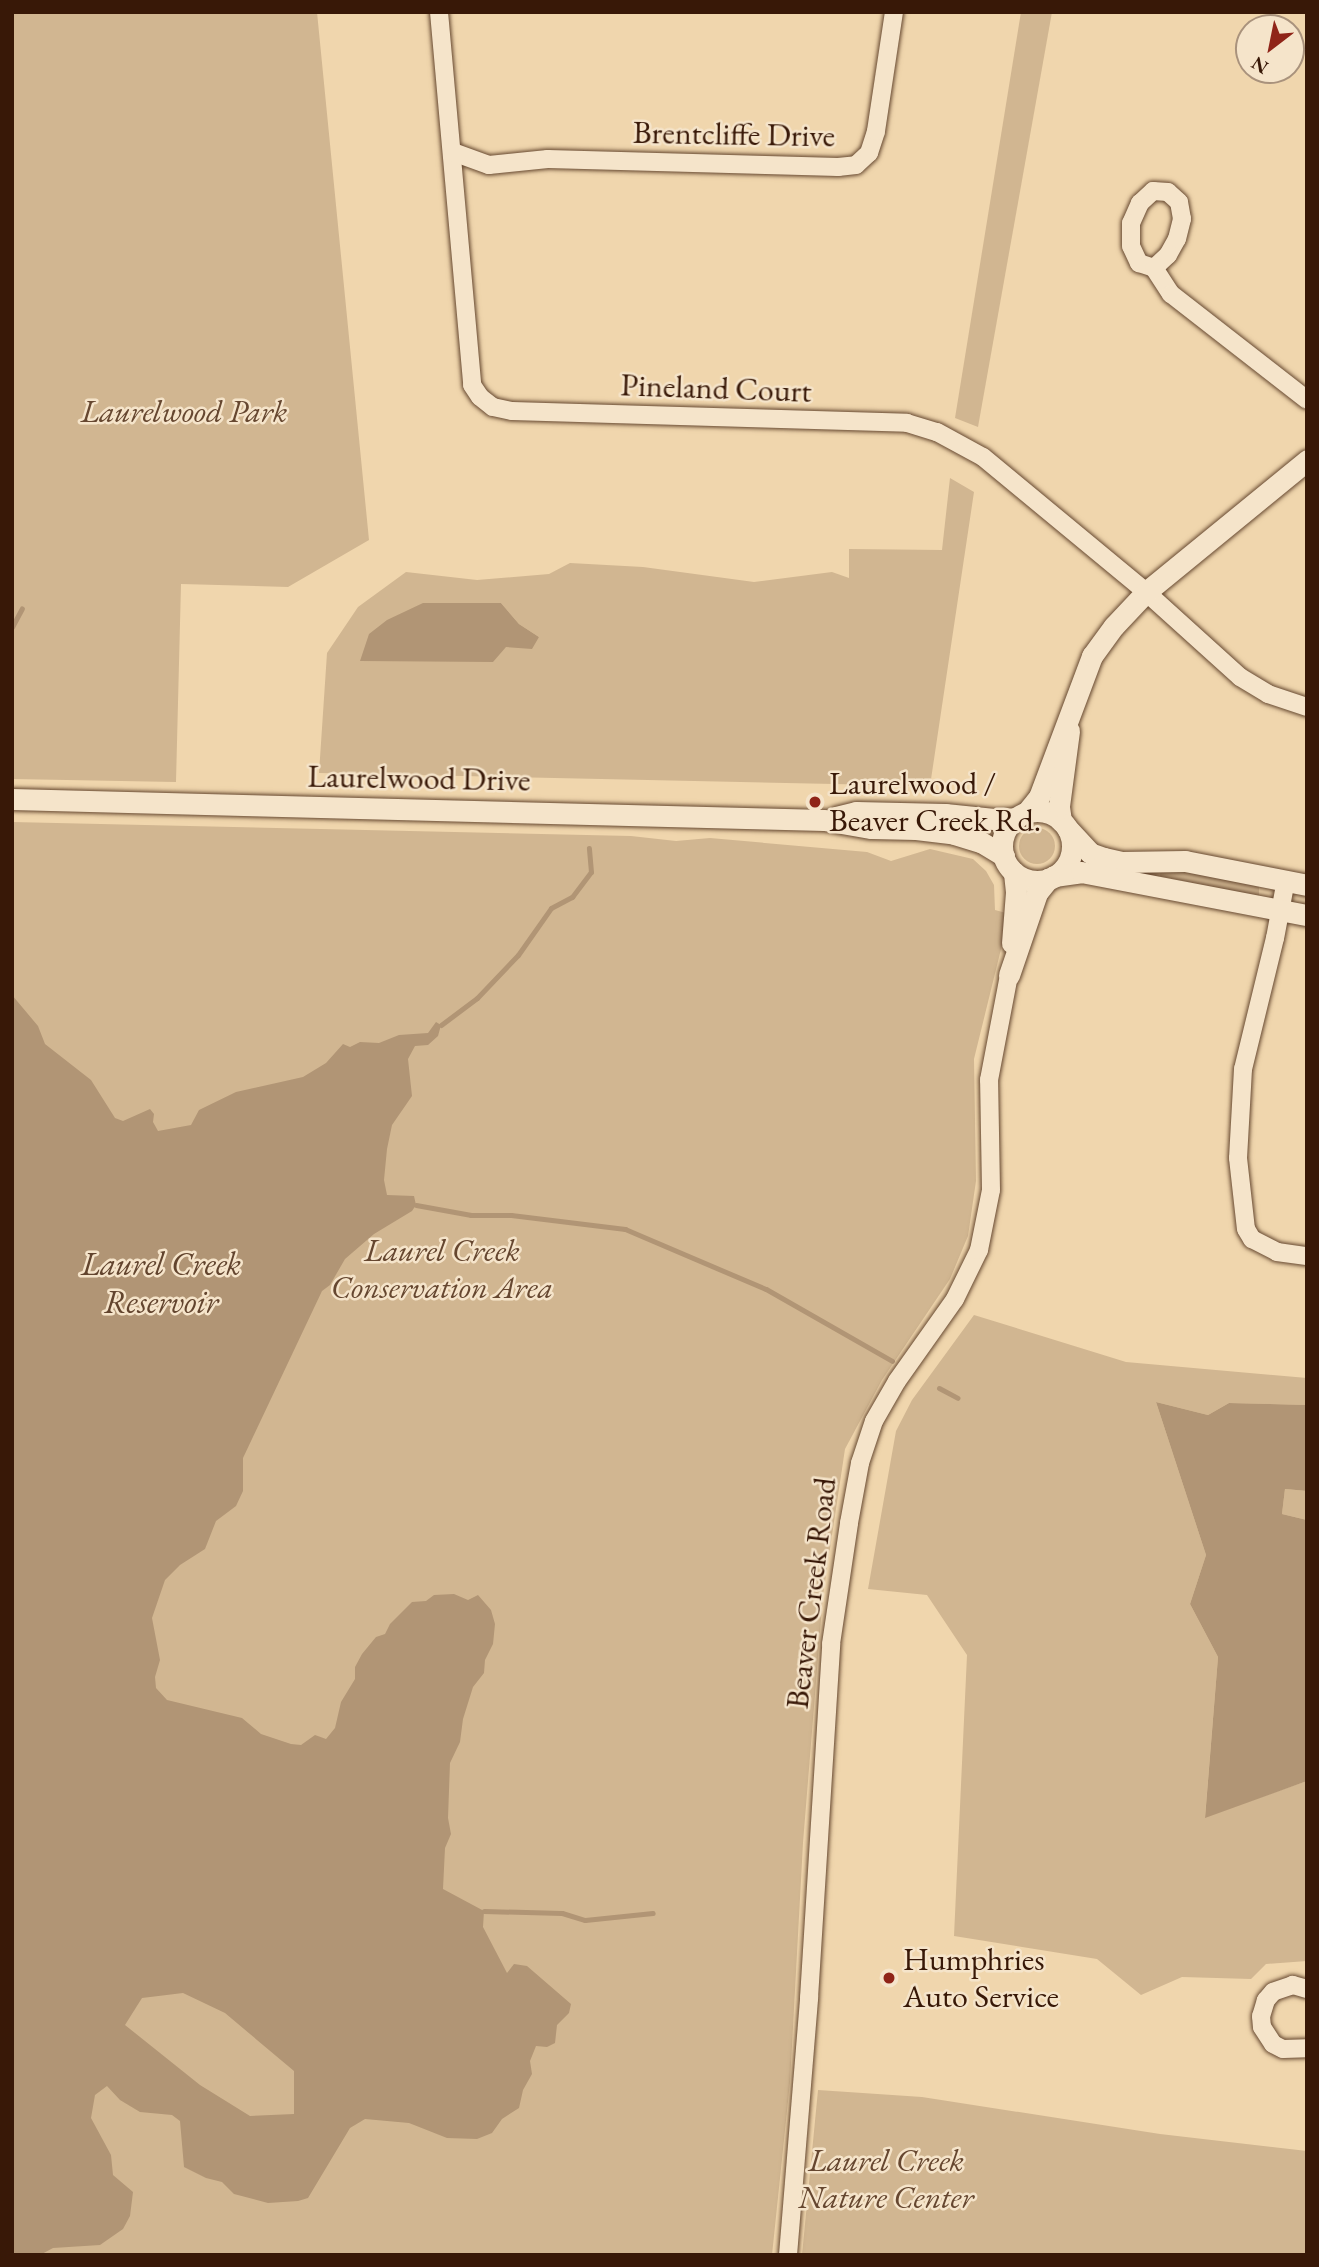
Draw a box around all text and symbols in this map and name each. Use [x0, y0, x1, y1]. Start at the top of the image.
north arrow [1235, 14, 1305, 84]
text: N [1247, 51, 1273, 80]
street label: Brentcliffe Drive [633, 113, 835, 155]
street label: Pineland Court [620, 365, 812, 411]
park label: Laurelwood Park [81, 392, 287, 430]
street label: Laurelwood Drive [307, 757, 531, 799]
place label: Laurelwood / Beaver Creek Rd. [829, 765, 1041, 840]
marker: Laurelwood / Beaver Creek Rd. [807, 794, 823, 810]
park label: Laurel Creek Conservation Area [331, 1232, 553, 1307]
water label: Laurel Creek Reservoir [81, 1244, 241, 1322]
street label: Beaver Creek Road [778, 1475, 844, 1711]
place label: Humphries Auto Service [903, 1941, 1059, 2016]
marker: Humphries Auto Service [881, 1970, 897, 1986]
park label: Laurel Creek Nature Center [798, 2142, 974, 2217]

